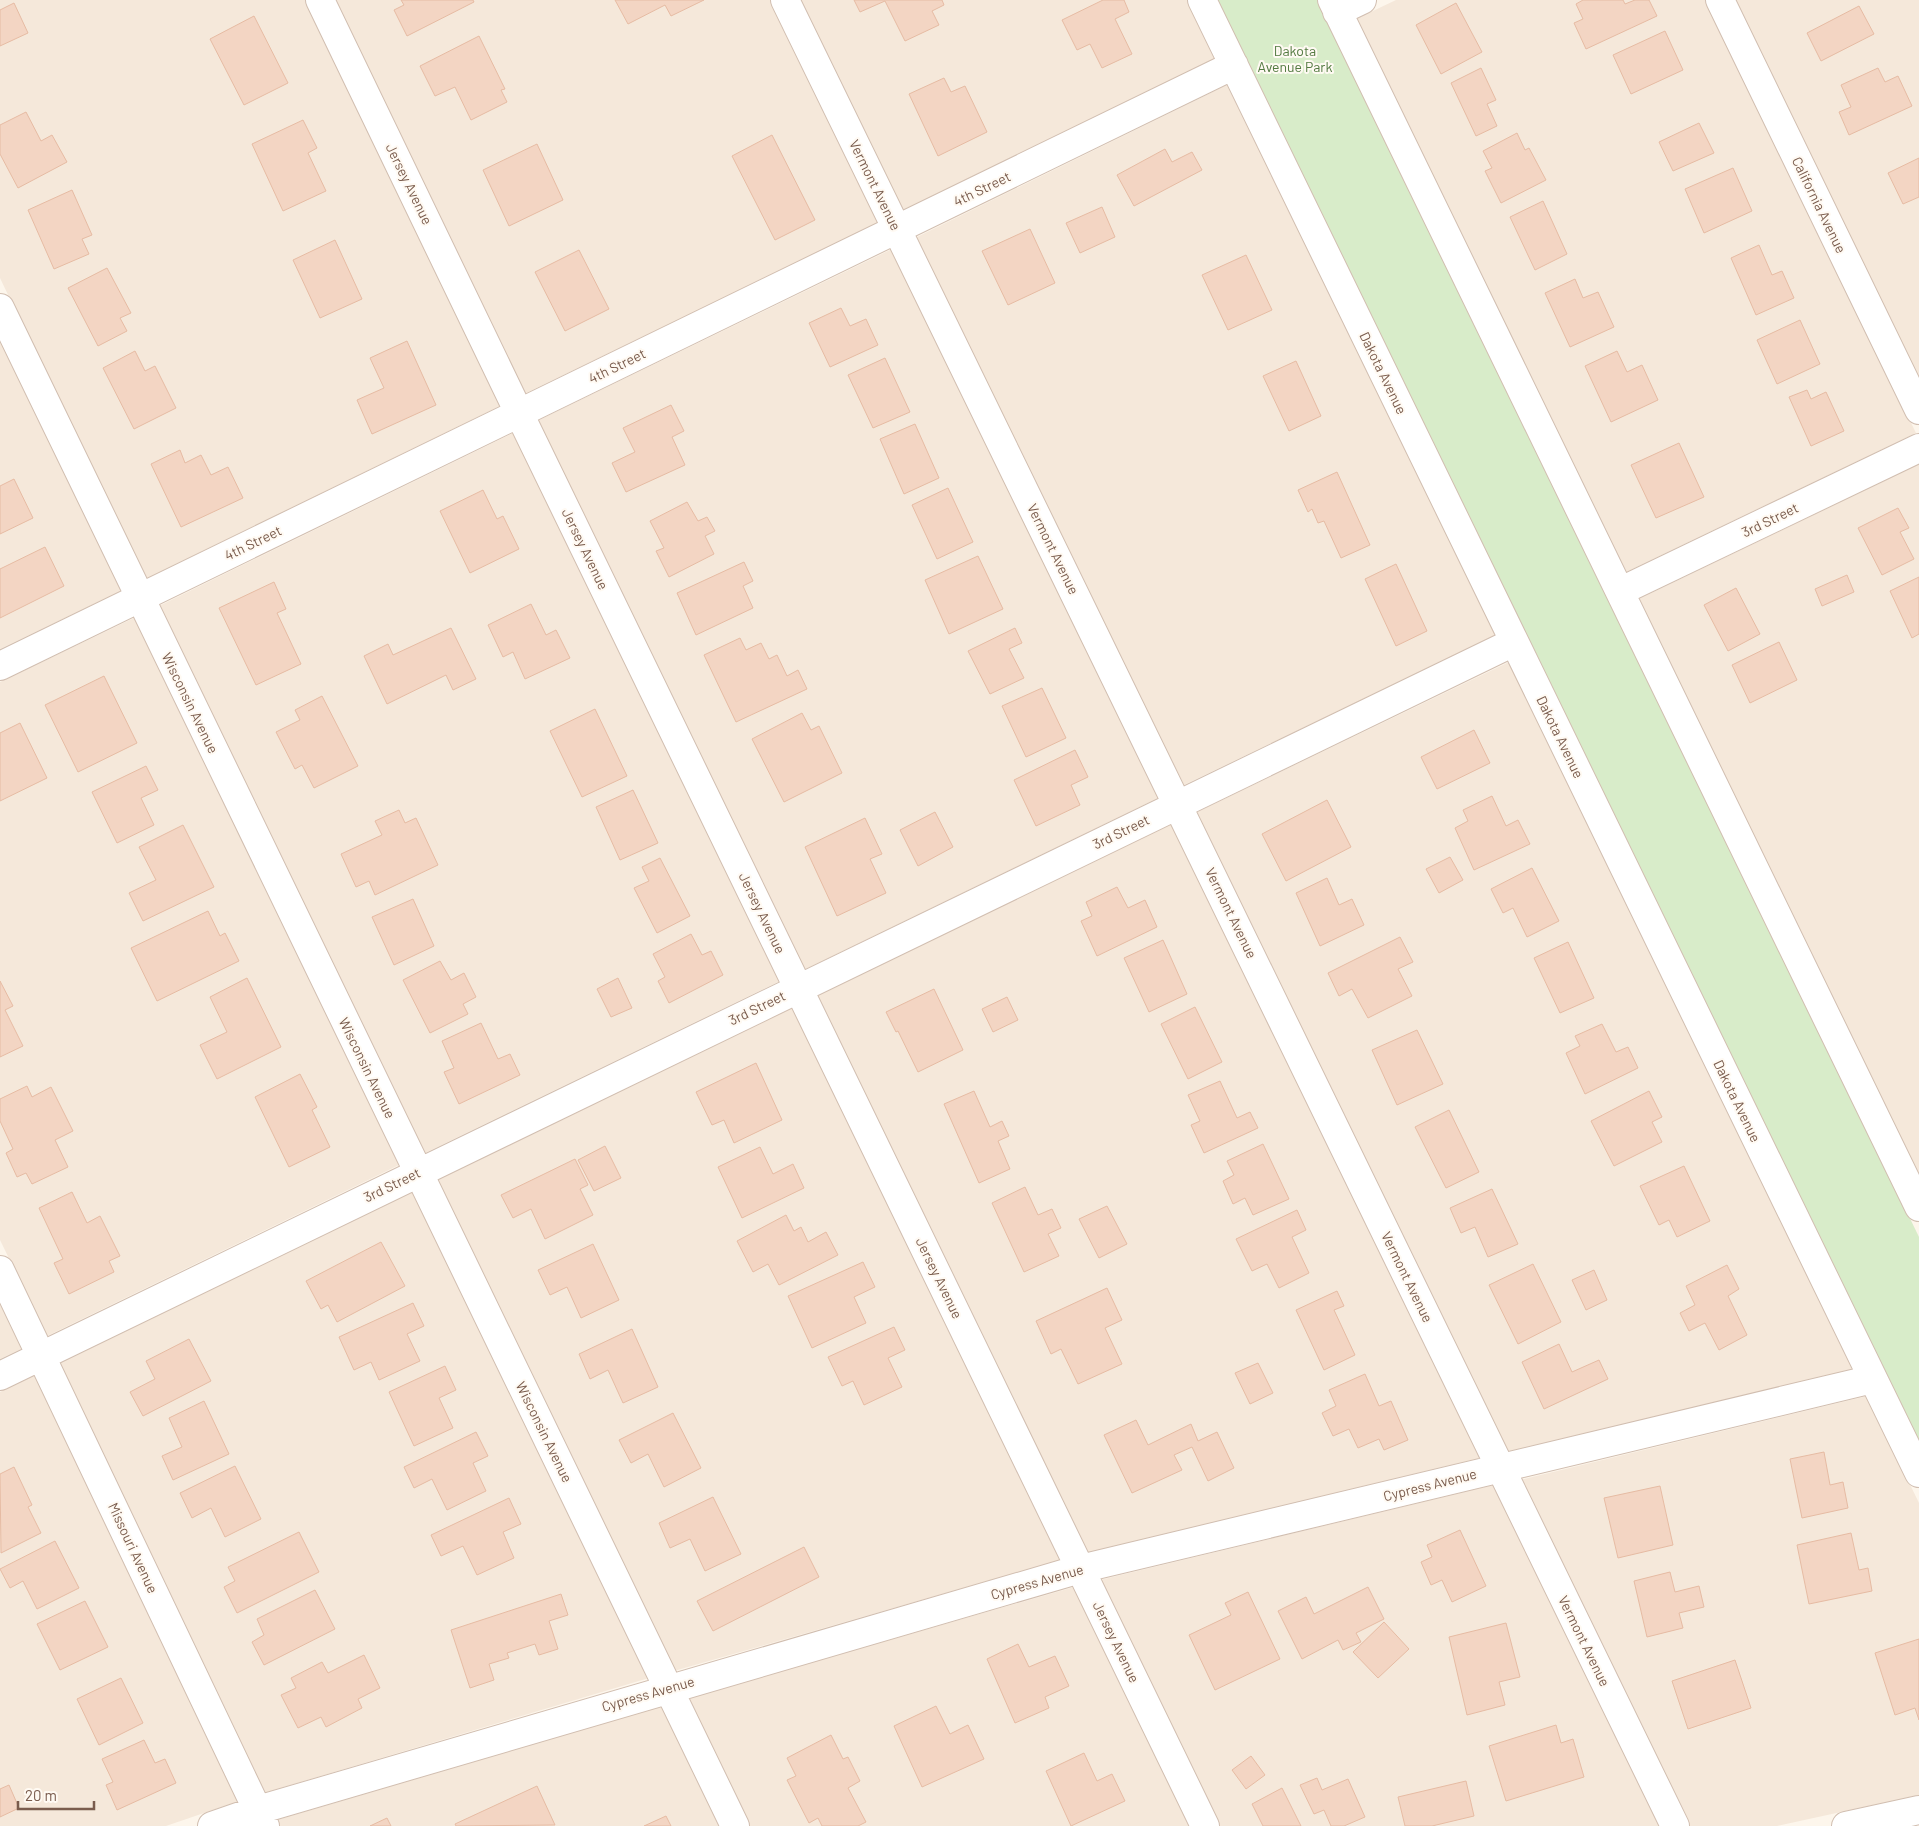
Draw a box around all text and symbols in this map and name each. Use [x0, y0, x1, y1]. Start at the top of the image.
park label: Dakota Avenue Park [1258, 42, 1332, 75]
street label: Vermont Avenue [846, 136, 905, 233]
street label: Jersey Avenue [382, 140, 436, 227]
street label: California Avenue [1789, 154, 1850, 256]
street label: 4th Street [950, 167, 1013, 210]
street label: Dakota Avenue [1356, 329, 1411, 417]
street label: 4th Street [585, 344, 648, 387]
street label: 3rd Street [1739, 499, 1801, 541]
street label: Vermont Avenue [1024, 500, 1083, 597]
street label: Jersey Avenue [558, 505, 612, 592]
street label: 4th Street [221, 521, 284, 564]
street label: Wisconsin Avenue [159, 650, 222, 756]
street label: Dakota Avenue [1533, 693, 1588, 781]
street label: 3rd Street [1090, 811, 1152, 853]
street label: Vermont Avenue [1202, 864, 1261, 961]
street label: Jersey Avenue [735, 869, 789, 956]
street label: 3rd Street [726, 987, 788, 1029]
street label: Wisconsin Avenue [336, 1015, 399, 1121]
street label: Dakota Avenue [1710, 1057, 1765, 1145]
street label: 3rd Street [361, 1164, 423, 1206]
street label: Vermont Avenue [1378, 1228, 1437, 1325]
street label: Jersey Avenue [912, 1234, 966, 1321]
street label: Wisconsin Avenue [513, 1379, 576, 1485]
street label: Cypress Avenue [1381, 1465, 1478, 1504]
street label: Missouri Avenue [105, 1500, 162, 1596]
street label: Cypress Avenue [989, 1560, 1085, 1603]
street label: Vermont Avenue [1555, 1592, 1614, 1689]
street label: Jersey Avenue [1089, 1598, 1143, 1685]
street label: Cypress Avenue [600, 1672, 696, 1715]
scale bar [18, 1778, 94, 1810]
text: 20 m [25, 1786, 57, 1804]

